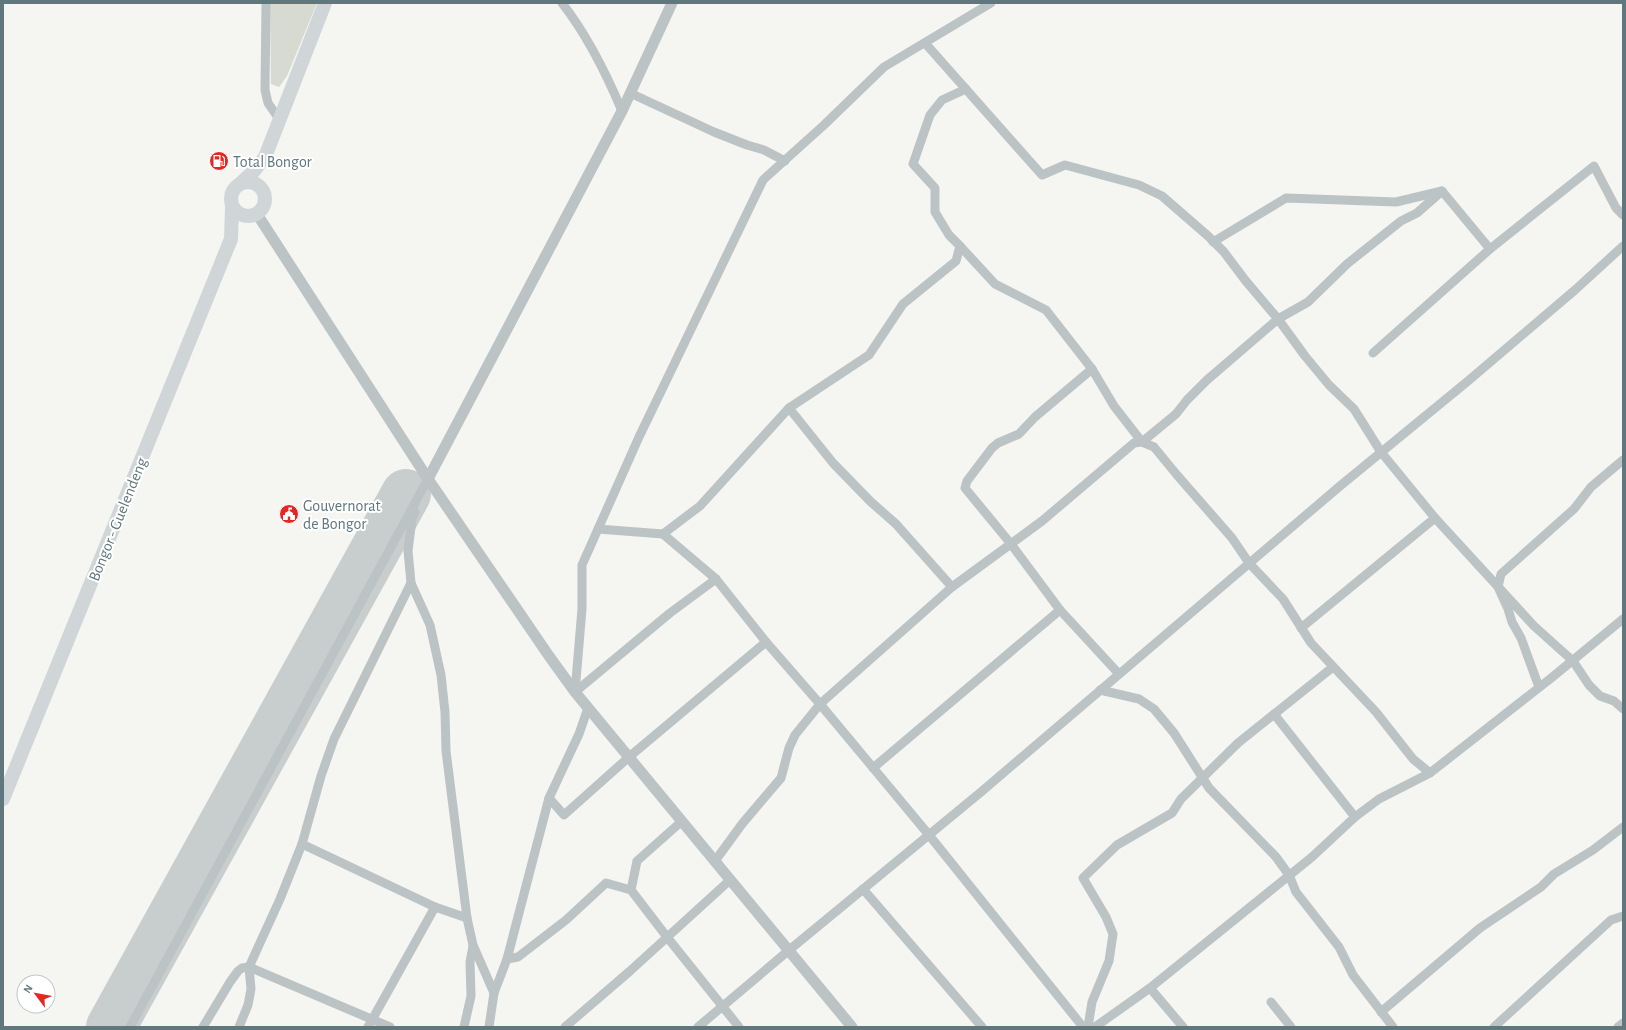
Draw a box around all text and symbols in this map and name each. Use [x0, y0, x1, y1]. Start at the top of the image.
fuel station icon: Total Bongor [208, 150, 230, 172]
place label: Total Bongor [233, 154, 313, 170]
street label: Bongor - Guelendeng [86, 455, 150, 583]
place label: Gouvernorat de Bongor [303, 498, 381, 532]
public building icon: Gouvernorat de Bongor [278, 503, 300, 525]
north arrow [16, 974, 56, 1014]
text: N [21, 983, 35, 995]

